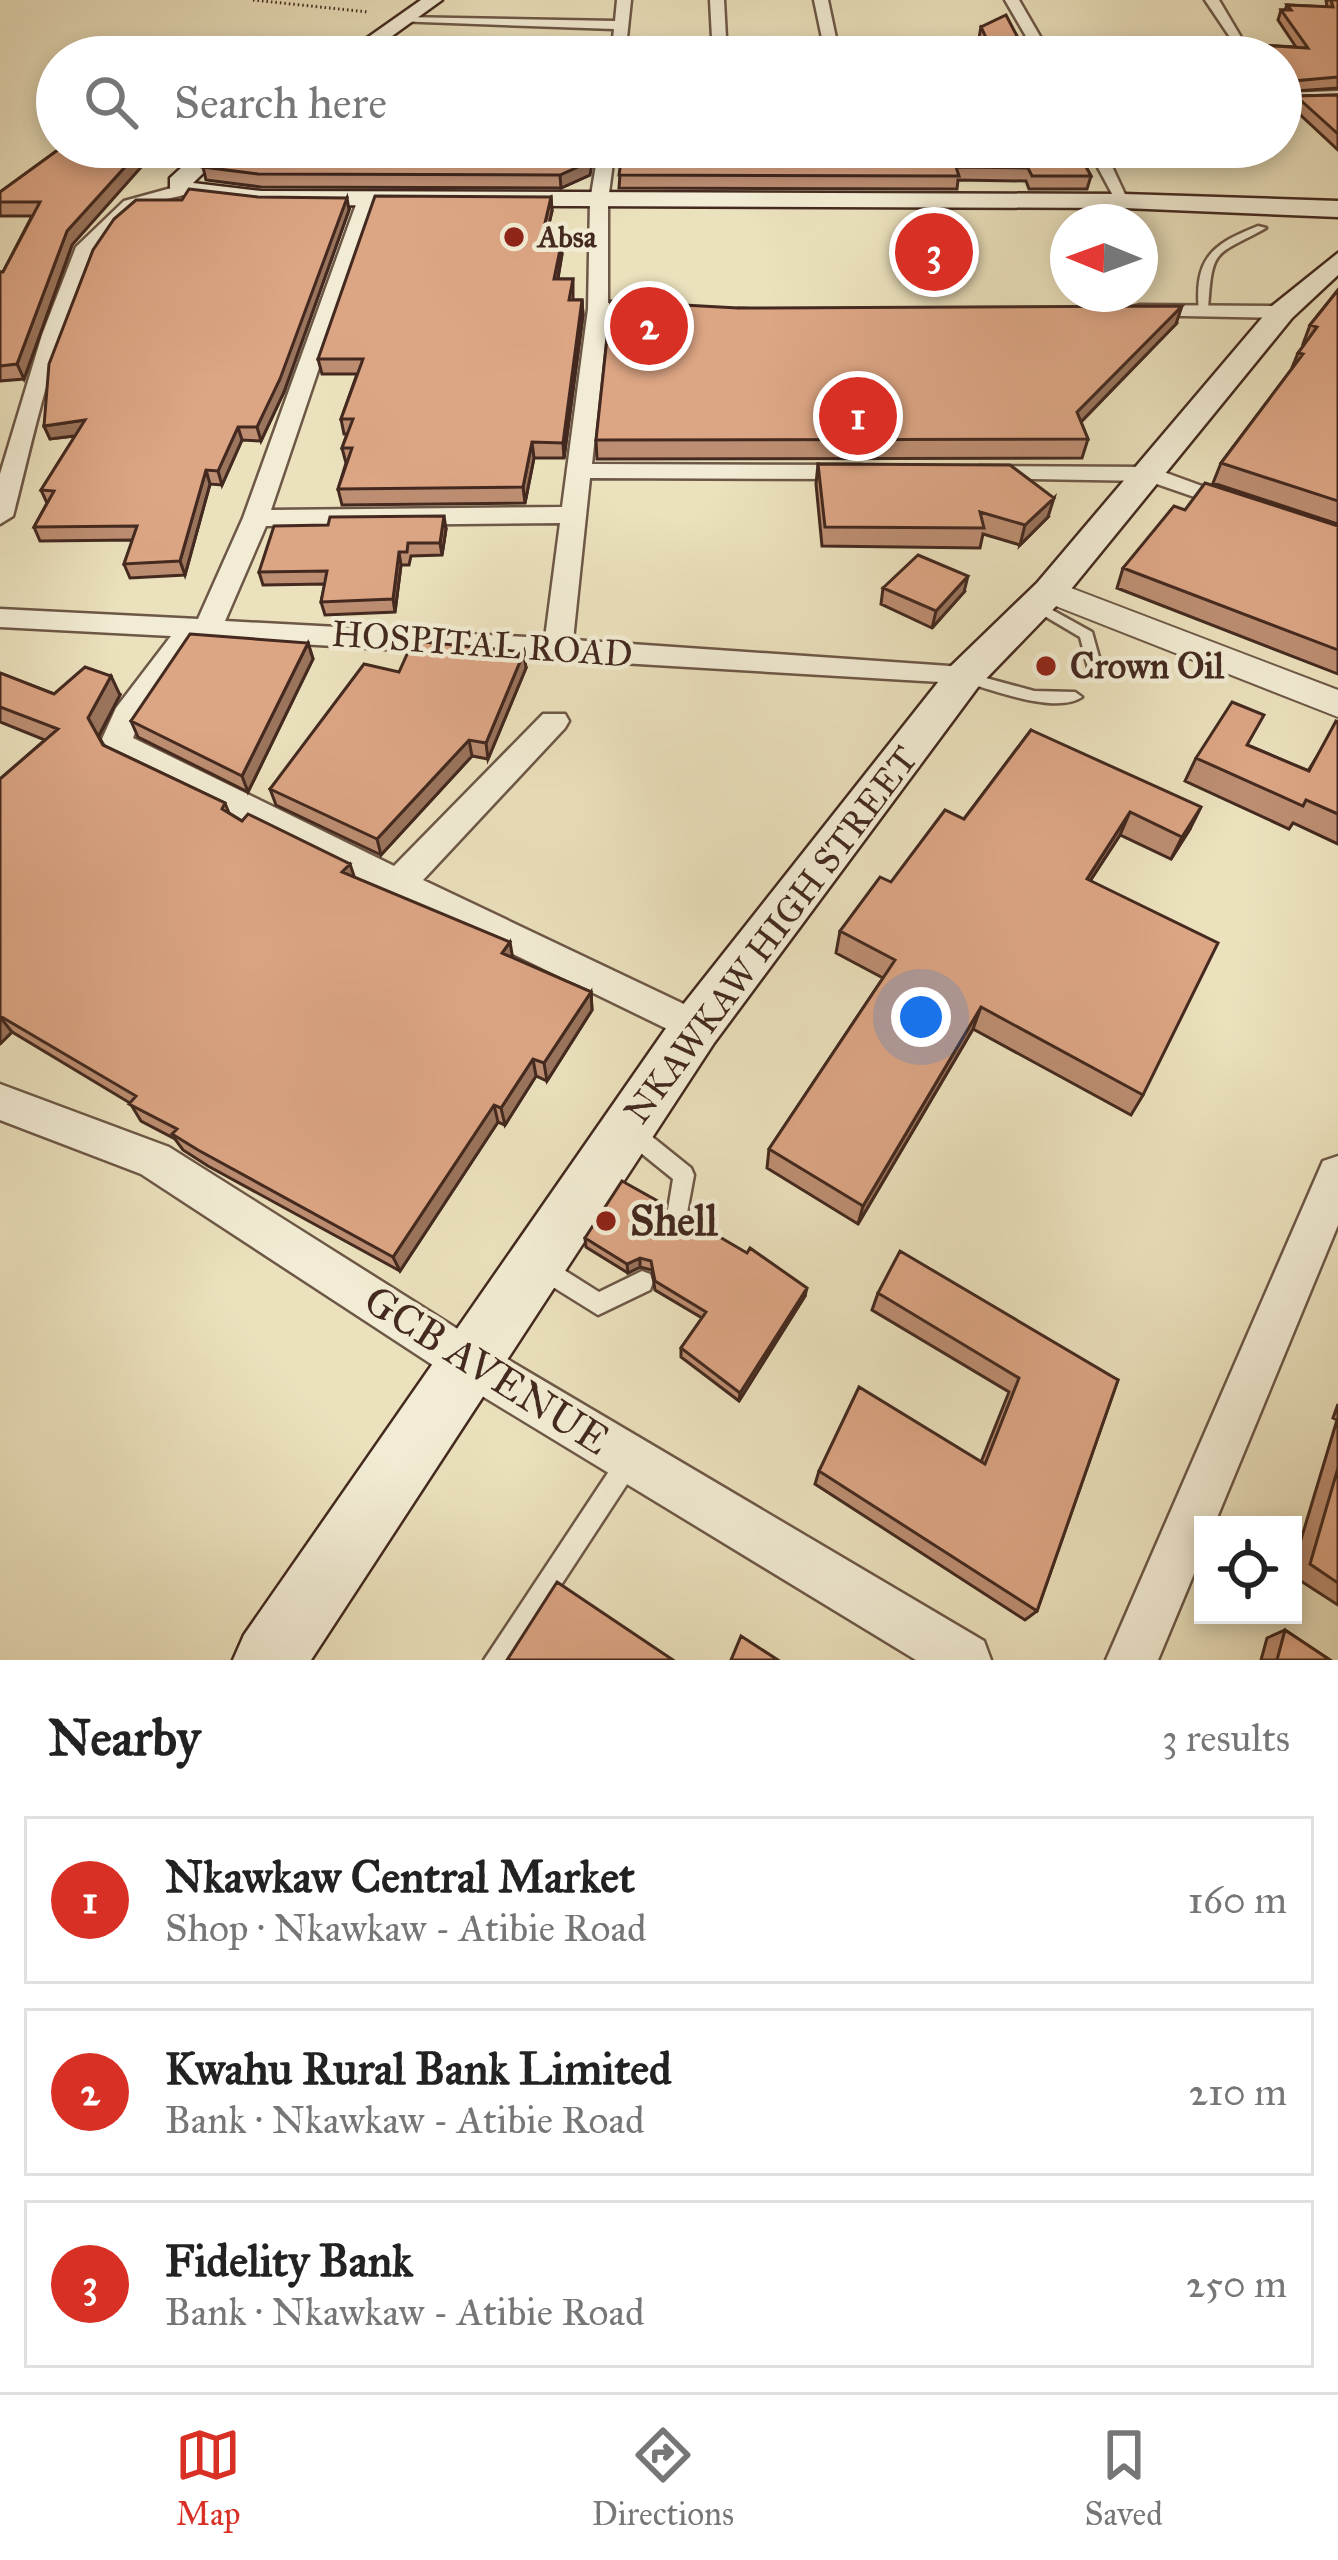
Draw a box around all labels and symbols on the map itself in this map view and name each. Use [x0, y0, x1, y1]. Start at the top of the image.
north arrow [1050, 204, 1158, 312]
pin: 3 [895, 207, 973, 297]
place label: Absa [536, 219, 598, 255]
marker: Absa [501, 224, 527, 250]
pin: 2 [610, 281, 688, 371]
pin: 1 [819, 371, 897, 461]
street label: HOSPITAL ROAD [330, 612, 634, 676]
place label: Crown Oil [1070, 644, 1225, 688]
marker: Crown Oil [1033, 653, 1059, 679]
street label: NKAWKAW HIGH STREET [615, 738, 927, 1132]
your location [891, 987, 951, 1047]
place label: Shell [630, 1195, 718, 1247]
marker: Shell [593, 1208, 619, 1234]
street label: GCB AVENUE [355, 1274, 619, 1466]

